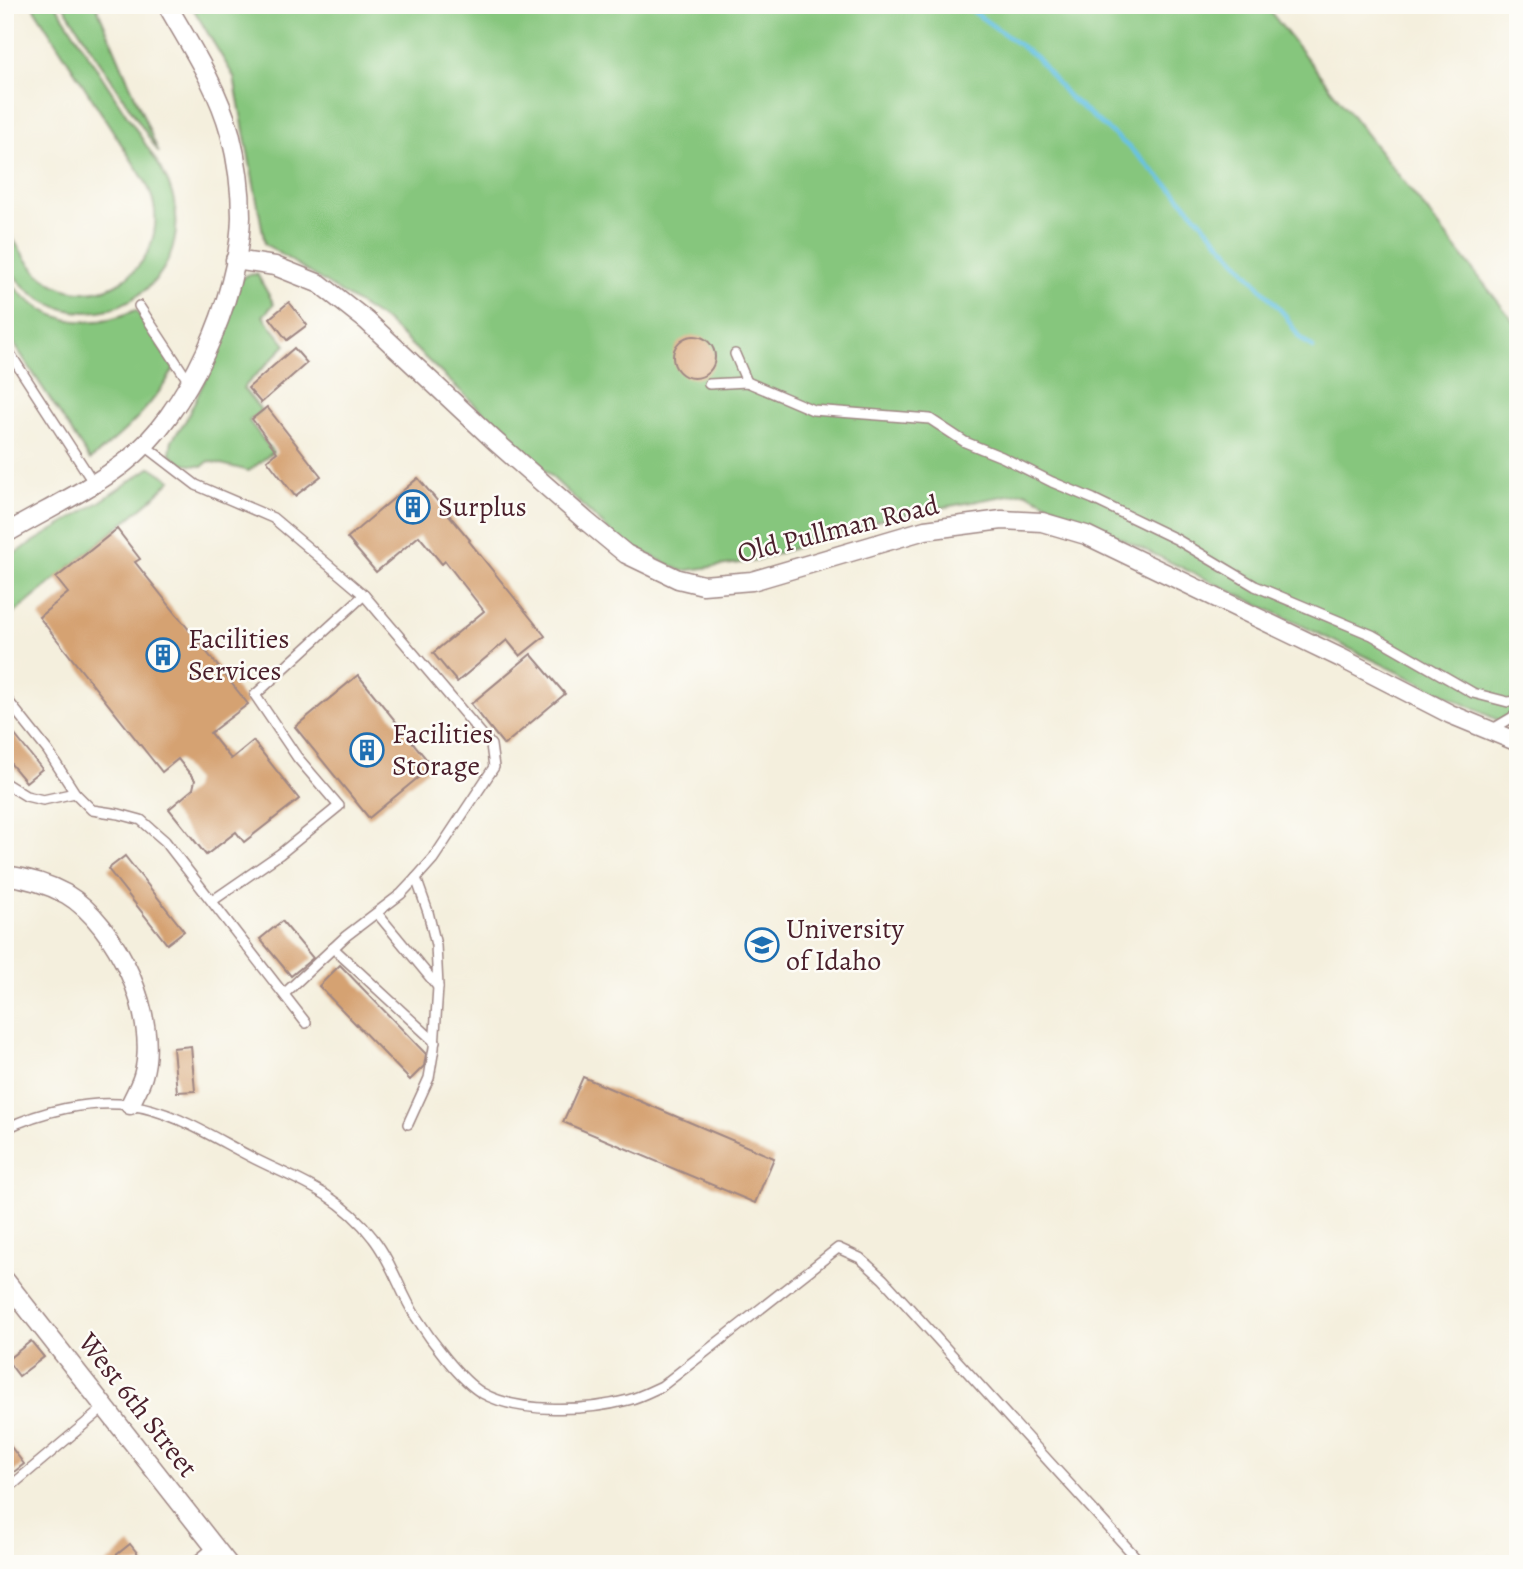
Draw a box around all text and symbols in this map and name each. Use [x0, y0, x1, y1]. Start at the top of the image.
street label: Old Pullman Road [733, 485, 944, 572]
building icon: Surplus [394, 488, 432, 526]
place label: Surplus [438, 488, 527, 526]
place label: Facilities Services [188, 620, 290, 690]
building icon: Facilities Services [144, 636, 182, 674]
place label: Facilities Storage [392, 715, 494, 785]
building icon: Facilities Storage [348, 731, 386, 769]
place label: University of Idaho [786, 910, 904, 980]
school or university icon: University of Idaho [743, 926, 781, 964]
street label: West 6th Street [69, 1324, 207, 1485]

